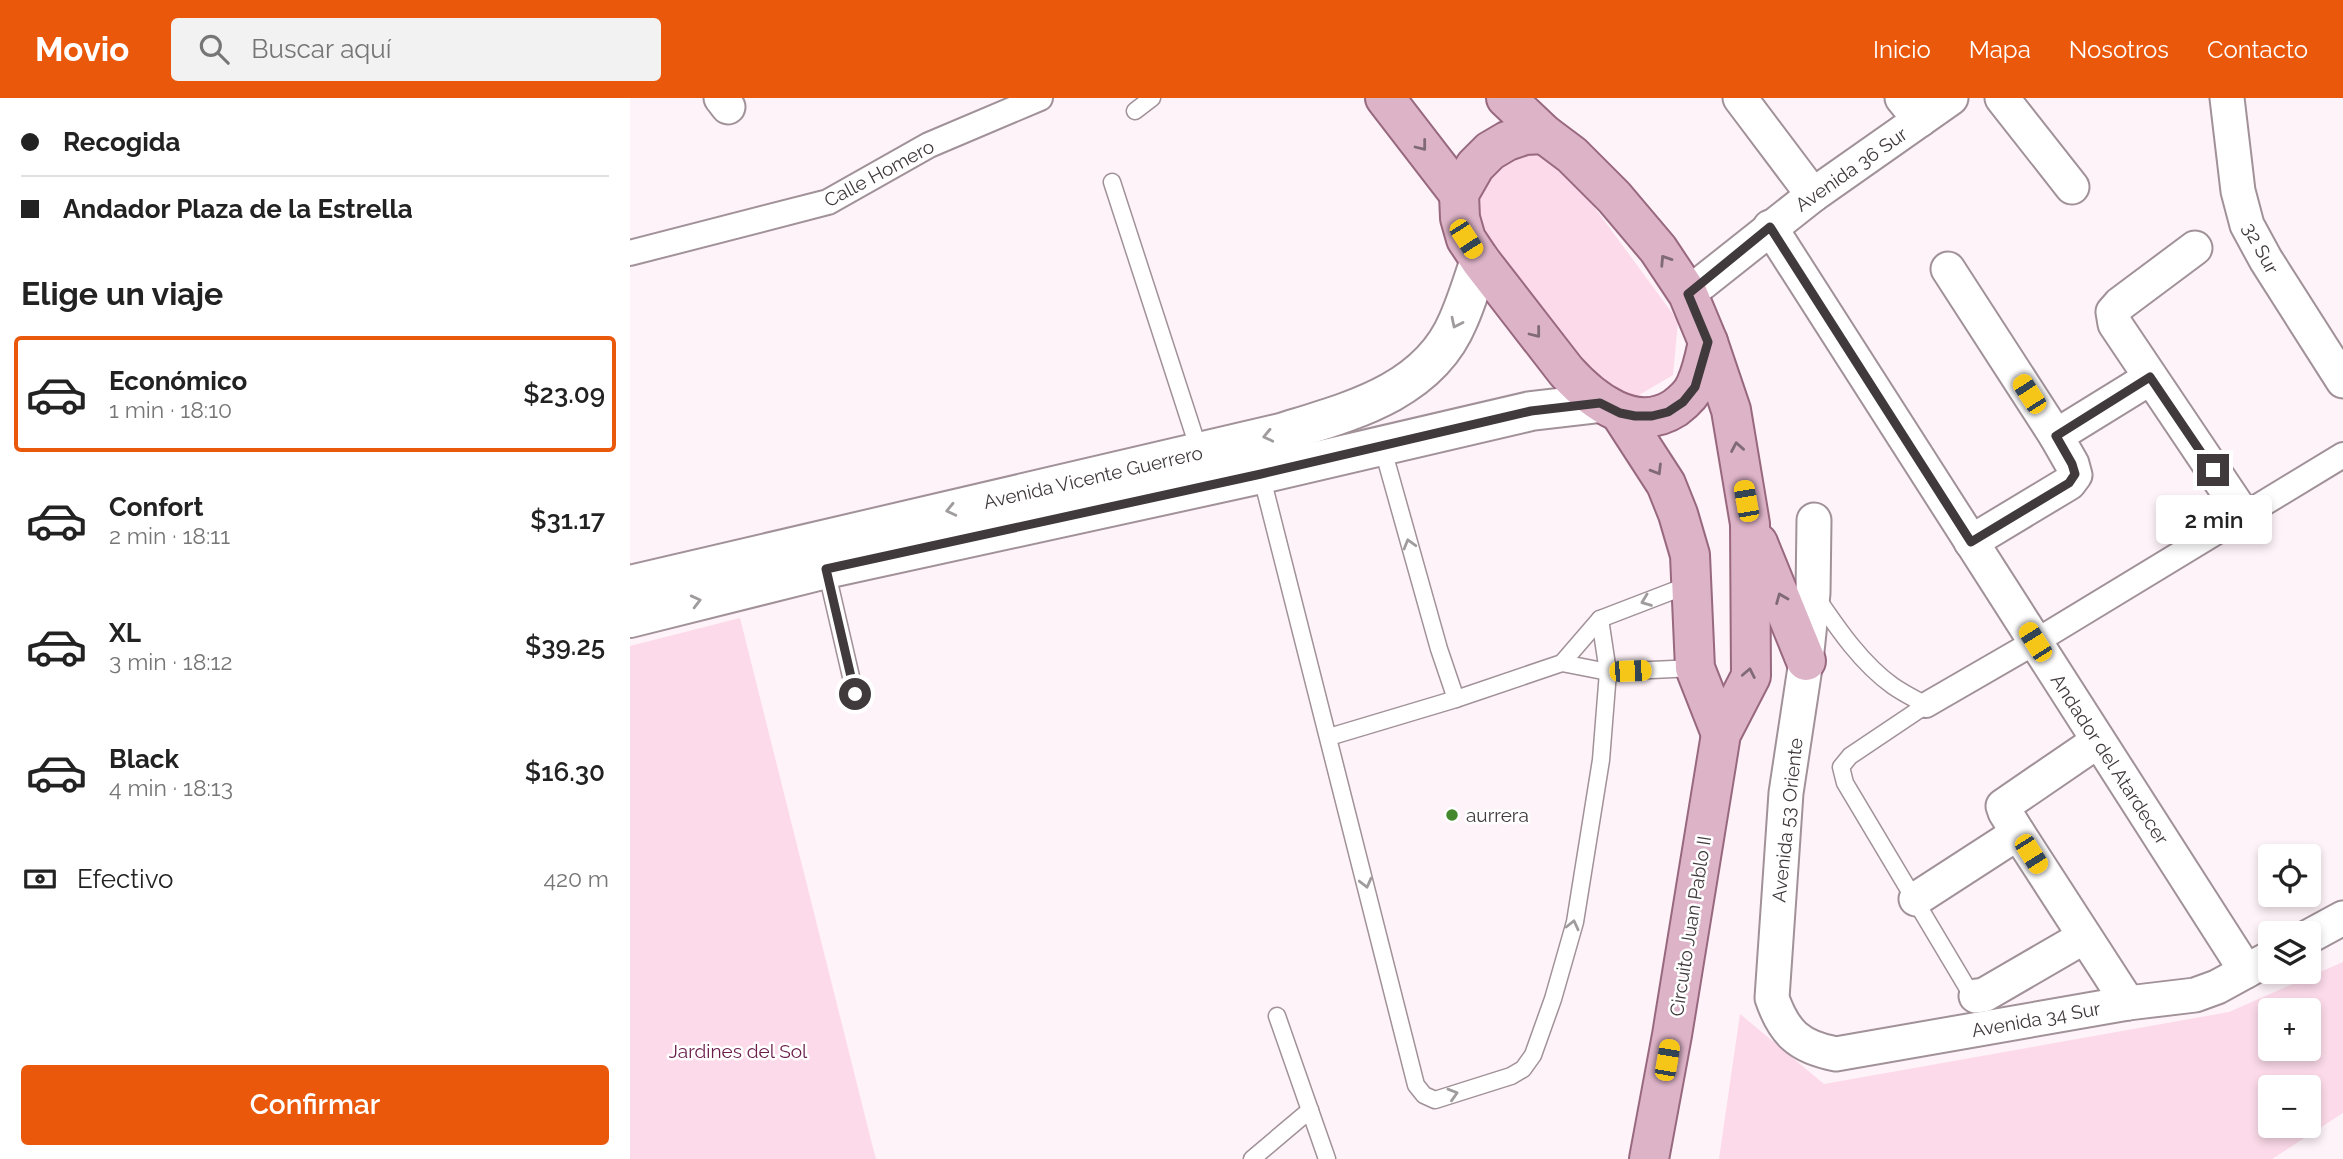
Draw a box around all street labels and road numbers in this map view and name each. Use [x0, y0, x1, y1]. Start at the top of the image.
street label: Avenida 36 Sur [1791, 122, 1911, 216]
street label: Calle Homero [820, 135, 938, 211]
street label: 32 Sur [2239, 219, 2284, 277]
street label: Avenida Vicente Guerrero [981, 441, 1205, 513]
street label: Andador del Atardecer [2047, 670, 2174, 849]
street label: Avenida 53 Oriente [1767, 737, 1807, 903]
street label: Circuito Juan Pablo II [1665, 834, 1715, 1018]
street label: Avenida 34 Sur [1970, 997, 2102, 1041]

